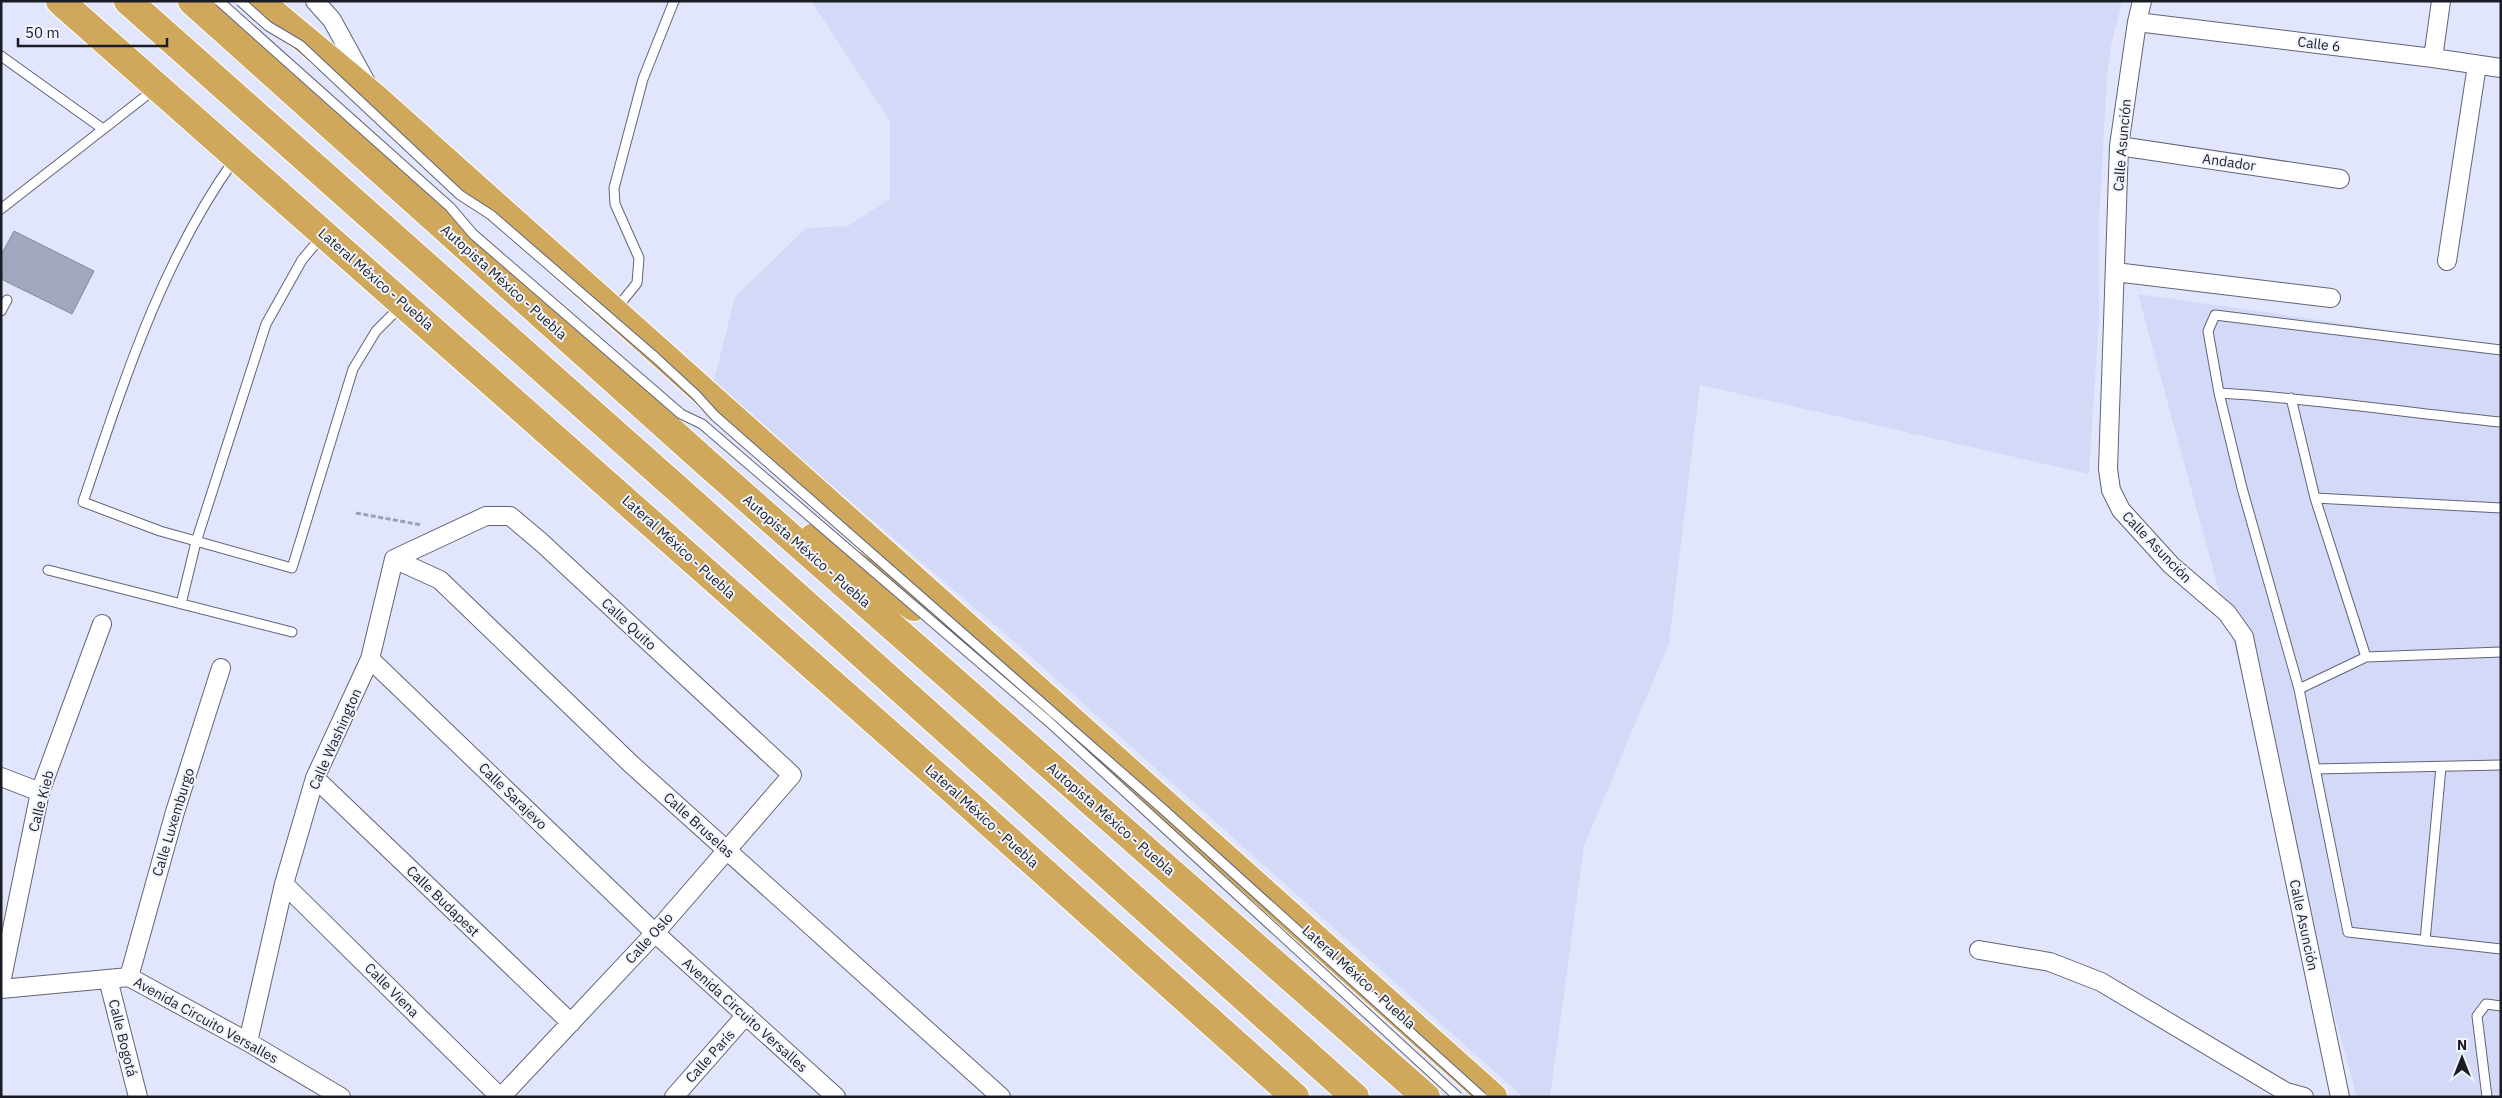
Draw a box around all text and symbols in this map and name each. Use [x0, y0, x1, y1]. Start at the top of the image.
scale bar [18, 15, 166, 47]
text: 50 m [25, 23, 60, 42]
street label: Calle 6 [2297, 32, 2341, 56]
street label: Calle Asunción [2109, 98, 2135, 192]
street label: Andador [2201, 149, 2257, 175]
street label: Autopista México - Puebla [437, 221, 571, 344]
street label: Lateral México - Puebla [315, 224, 438, 334]
street label: Lateral México - Puebla [618, 491, 740, 603]
street label: Autopista México - Puebla [739, 491, 875, 612]
street label: Calle Asunción [2118, 507, 2196, 587]
street label: Calle Quito [598, 594, 660, 654]
street label: Calle Washington [305, 686, 365, 792]
street label: Calle Sarajevo [475, 759, 551, 833]
street label: Autopista México - Puebla [1043, 759, 1179, 880]
street label: Lateral México - Puebla [921, 760, 1043, 872]
street label: Calle Luxemburgo [148, 765, 198, 878]
street label: Calle Kieb [24, 768, 58, 834]
street label: Calle Bruselas [660, 788, 738, 862]
street label: Calle Budapest [403, 862, 483, 940]
street label: Calle Asunción [2286, 878, 2322, 972]
street label: Calle Oslo [621, 908, 677, 967]
street label: Lateral México - Puebla [1298, 921, 1420, 1033]
street label: Avenida Circuito Versalles [679, 954, 812, 1076]
street label: Calle Viena [361, 959, 423, 1021]
street label: Avenida Circuito Versalles [131, 973, 282, 1067]
street label: Calle Bogotá [105, 997, 141, 1079]
street label: Calle París [681, 1025, 739, 1087]
north arrow [2437, 1033, 2487, 1083]
text: N [2457, 1036, 2467, 1054]

